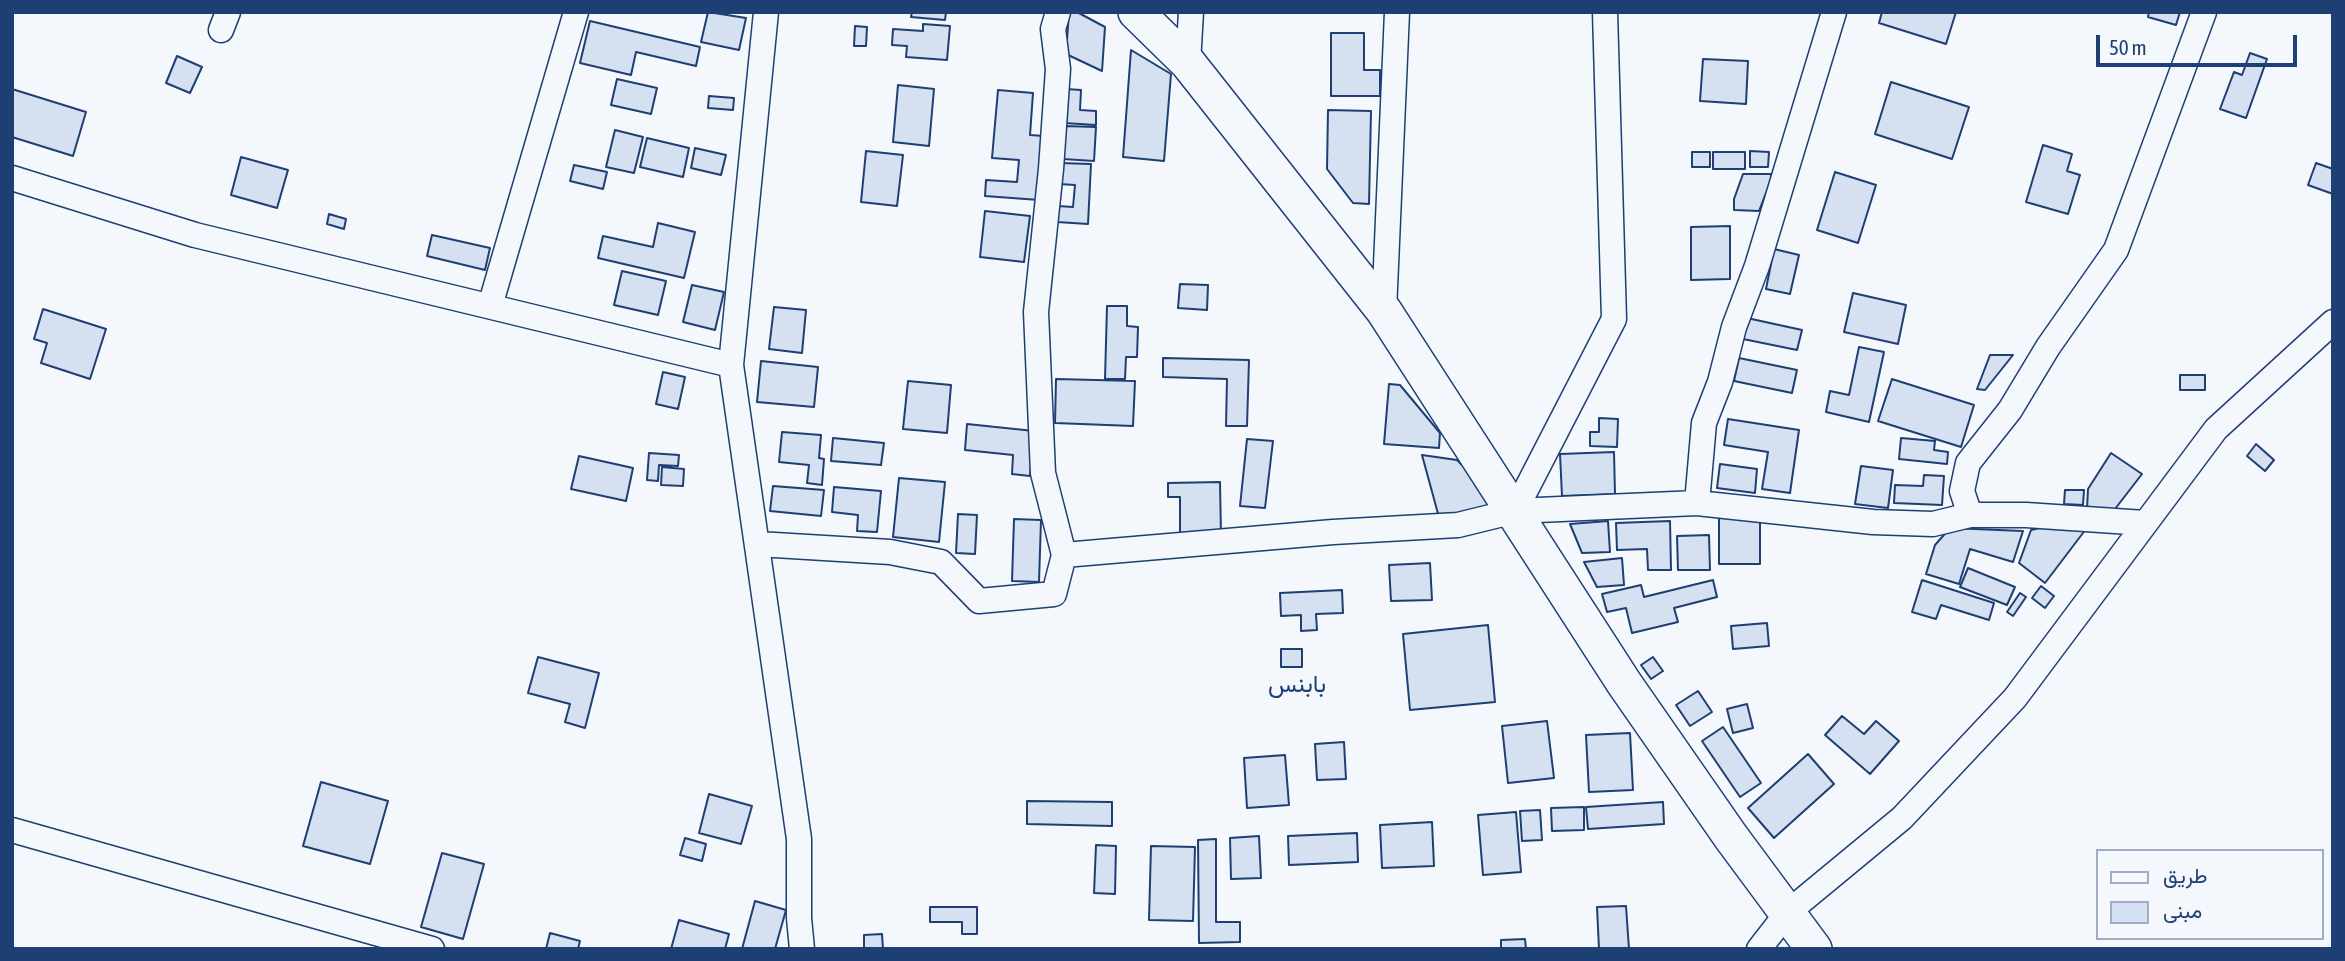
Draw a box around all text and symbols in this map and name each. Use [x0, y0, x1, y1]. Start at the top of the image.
scale bar [2100, 21, 2301, 65]
text: 50 m [2109, 35, 2147, 59]
district label: بابنس [1268, 670, 1326, 698]
legend [2096, 849, 2324, 940]
text: طريق [2163, 863, 2208, 887]
text: مبنى [2163, 898, 2202, 922]

